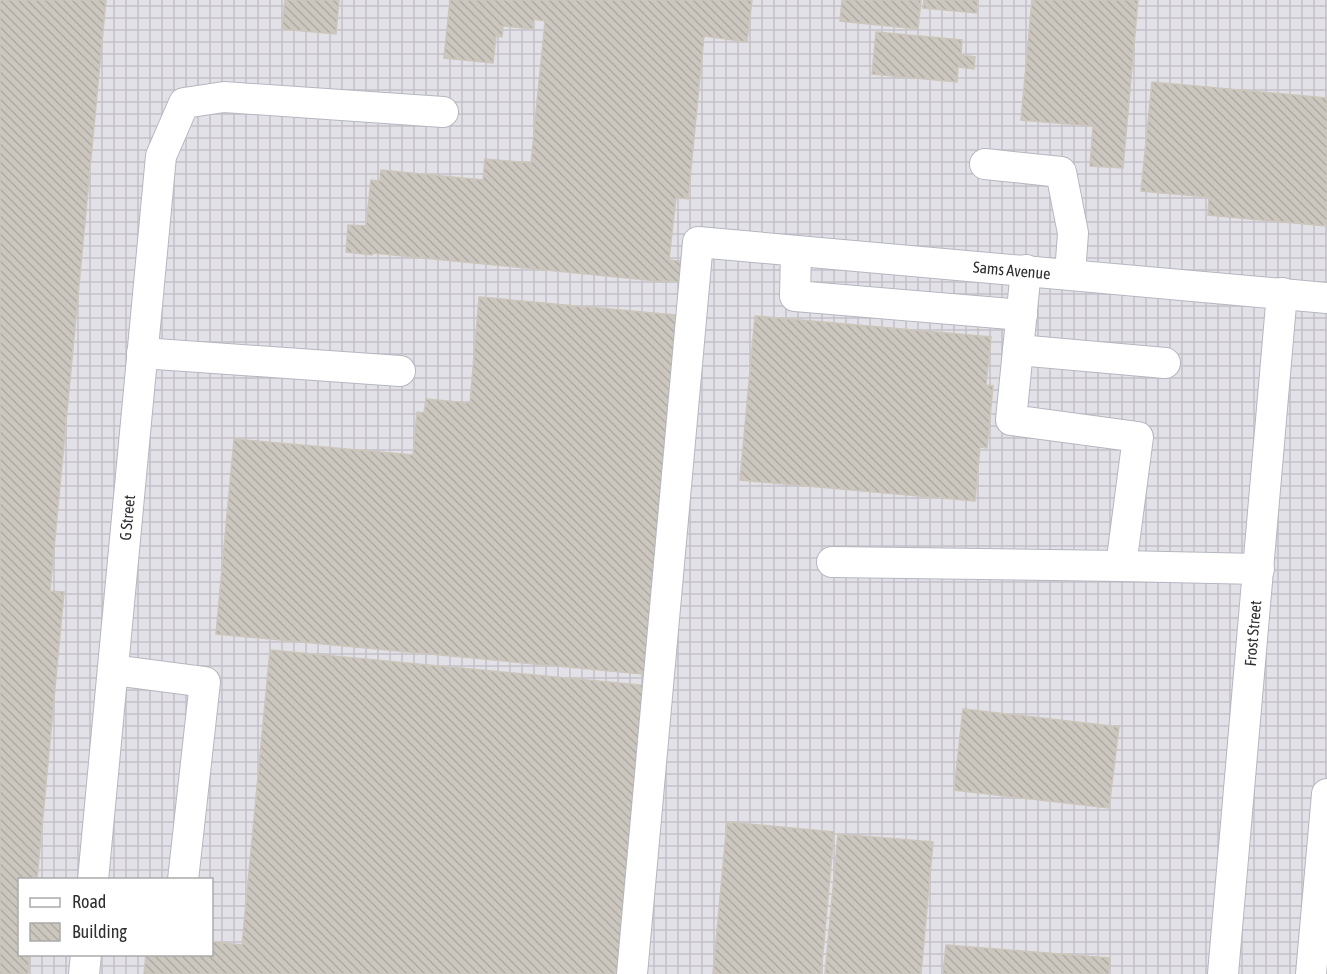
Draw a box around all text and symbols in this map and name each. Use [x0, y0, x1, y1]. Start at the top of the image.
street label: Sams Avenue [972, 258, 1051, 282]
street label: G Street [116, 494, 138, 541]
street label: Frost Street [1241, 599, 1264, 667]
legend [18, 878, 213, 956]
text: Road [72, 891, 106, 912]
text: Building [72, 921, 127, 942]

